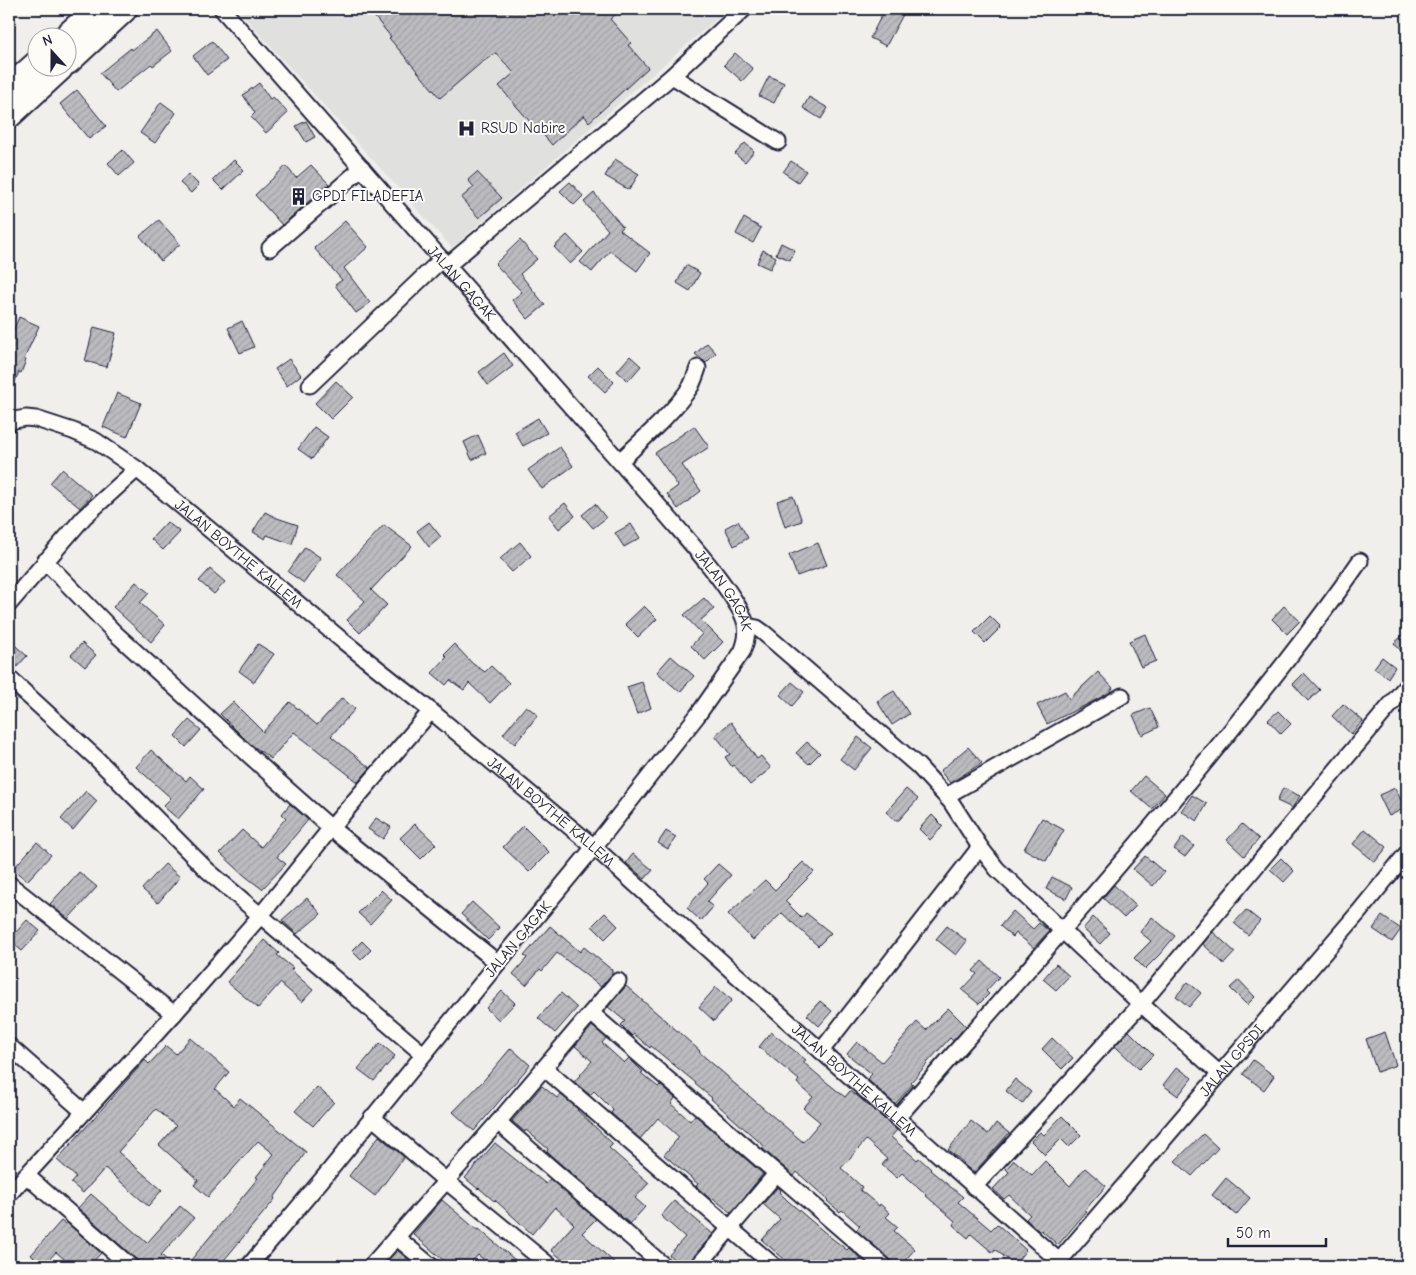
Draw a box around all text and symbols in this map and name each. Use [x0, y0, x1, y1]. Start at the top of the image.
north arrow [28, 28, 78, 78]
text: N [40, 31, 55, 50]
hospital icon: RSUD Nabire [457, 118, 477, 138]
place label: RSUD Nabire [481, 119, 566, 137]
building icon: GPDI FILADEFIA [288, 186, 308, 206]
place label: GPDI FILADEFIA [312, 187, 424, 205]
street label: JALAN GAGAK [424, 242, 500, 325]
street label: JALAN BOYTHE KALLEM [171, 495, 306, 612]
street label: JALAN GAGAK [691, 546, 756, 633]
street label: JALAN BOYTHE KALLEM [484, 753, 618, 870]
street label: JALAN GAGAK [481, 897, 555, 981]
street label: JALAN BOYTHE KALLEM [788, 1020, 920, 1140]
street label: JALAN GPSDI [1196, 1021, 1267, 1100]
scale bar [1228, 1215, 1326, 1247]
text: 50 m [1236, 1224, 1271, 1242]

